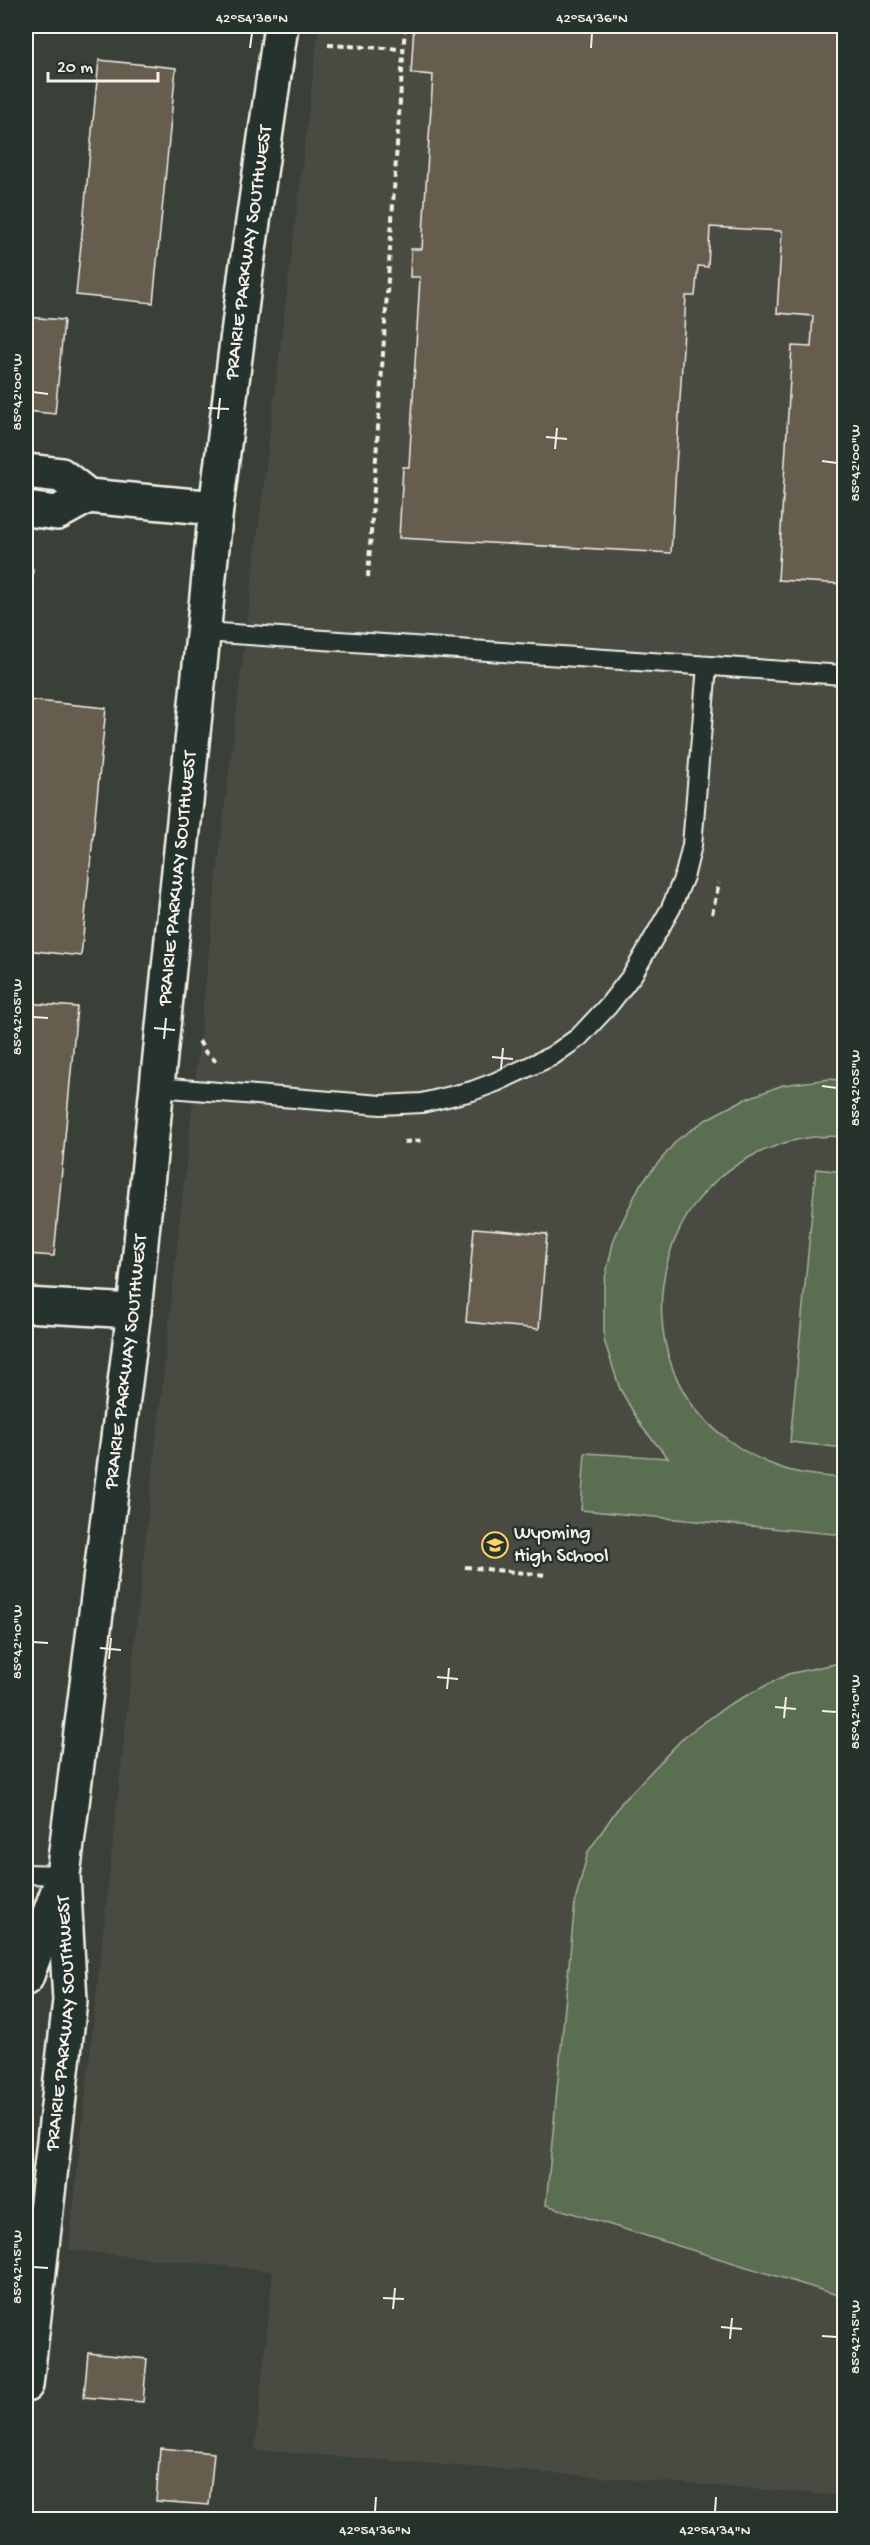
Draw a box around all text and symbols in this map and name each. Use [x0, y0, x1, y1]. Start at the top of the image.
text: 42°54'38"N [216, 10, 288, 28]
text: 42°54'36"N [556, 10, 628, 28]
scale bar [48, 45, 158, 83]
text: 20 m [57, 58, 93, 79]
street label: PRAIRIE PARKWAY SOUTHWEST [221, 123, 278, 382]
text: 85°42'00"W [9, 353, 27, 431]
text: 85°42'00"W [847, 424, 865, 502]
street label: PRAIRIE PARKWAY SOUTHWEST [154, 748, 203, 1008]
text: 85°42'05"W [9, 979, 27, 1055]
text: 85°42'05"W [847, 1050, 865, 1126]
street label: PRAIRIE PARKWAY SOUTHWEST [100, 1232, 153, 1491]
place label: Wyoming High School [514, 1523, 609, 1569]
school or university icon: Wyoming High School [480, 1530, 510, 1560]
text: 85°42'10"W [9, 1604, 27, 1679]
text: 85°42'10"W [847, 1674, 865, 1749]
street label: PRAIRIE PARKWAY SOUTHWEST [41, 1894, 82, 2153]
text: 85°42'15"W [9, 2230, 27, 2304]
text: 85°42'15"W [847, 2300, 865, 2374]
text: 42°54'36"N [339, 2522, 411, 2540]
text: 42°54'34"N [680, 2522, 751, 2540]

